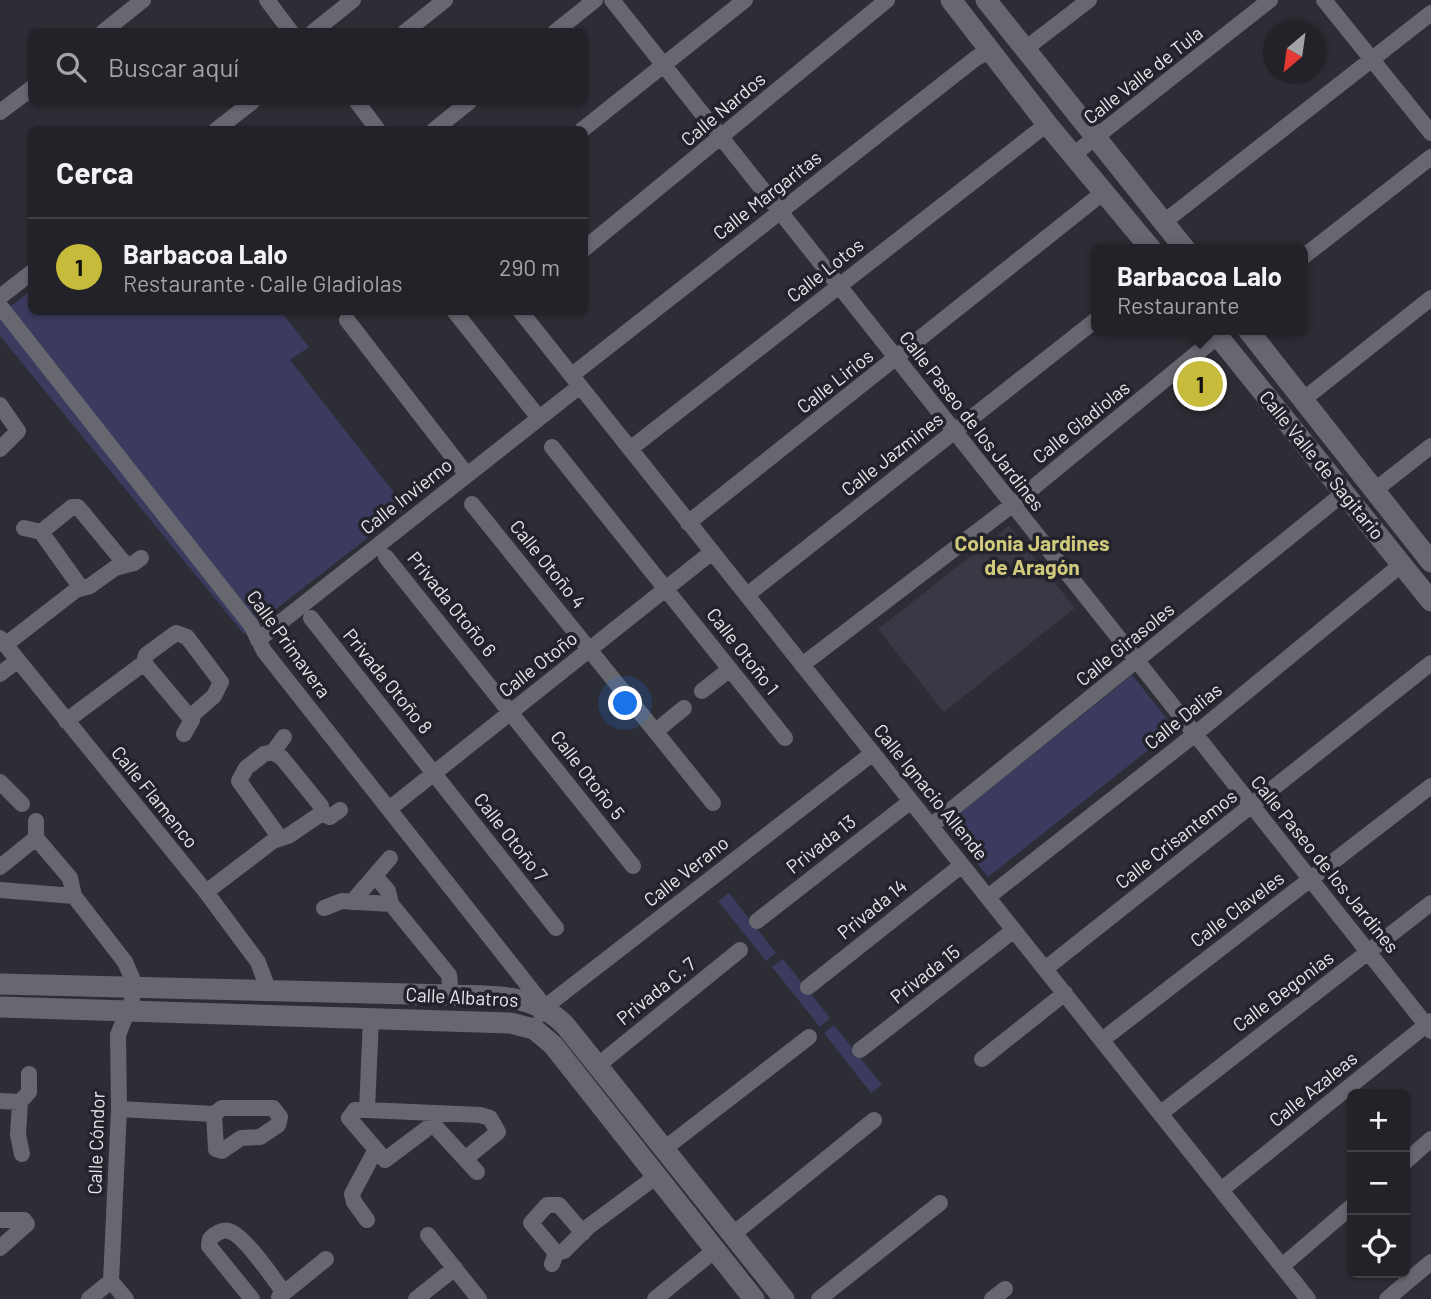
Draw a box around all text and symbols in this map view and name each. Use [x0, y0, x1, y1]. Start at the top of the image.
street label: Calle Valle de Tula [1078, 21, 1207, 128]
north arrow [1263, 21, 1326, 84]
search box [28, 28, 588, 105]
icon: search [52, 48, 90, 86]
text: Buscar aquí [108, 51, 239, 82]
street label: Calle Nardos [676, 67, 770, 151]
street label: Calle Margaritas [708, 145, 825, 244]
text: Cerca [56, 154, 134, 190]
street label: Calle Lotos [782, 233, 868, 307]
text: Barbacoa Lalo [123, 238, 288, 269]
popup [1091, 244, 1308, 335]
text: 1 [75, 253, 83, 281]
text: 290 m [499, 253, 560, 281]
text: Barbacoa Lalo [1117, 260, 1282, 291]
text: Restaurante · Calle Gladiolas [123, 269, 403, 297]
text: Restaurante [1117, 291, 1239, 319]
street label: Calle Paseo de los Jardines [895, 326, 1050, 515]
street label: Calle Lirios [792, 344, 877, 418]
pin: 1 [1177, 358, 1223, 410]
street label: Calle Gladiolas [1027, 375, 1134, 468]
street label: Calle Valle de Sagitario [1255, 385, 1390, 544]
street label: Calle Jazmines [836, 407, 947, 500]
street label: Calle Invierno [355, 453, 456, 539]
street label: Calle Otoño 4 [506, 515, 591, 613]
district label: Colonia Jardines de Aragón [954, 530, 1110, 579]
street label: Privada Otoño 6 [403, 547, 502, 661]
street label: Calle Primavera [243, 585, 336, 702]
street label: Calle Girasoles [1071, 597, 1178, 690]
street label: Calle Otoño 1 [702, 603, 784, 699]
street label: Privada Otoño 8 [339, 624, 438, 738]
street label: Calle Otoño [494, 626, 581, 701]
street label: Calle Dalias [1139, 677, 1226, 754]
your location [608, 686, 642, 720]
street label: Calle Ignacio Allende [869, 719, 993, 864]
street label: Calle Otoño 5 [546, 726, 630, 824]
street label: Calle Flamenco [107, 741, 204, 852]
street label: Calle Paseo de los Jardines [1247, 770, 1404, 957]
street label: Calle Crisantemos [1110, 784, 1241, 893]
street label: Calle Otoño 7 [470, 788, 553, 886]
street label: Privada 13 [781, 809, 860, 878]
street label: Calle Verano [639, 830, 733, 911]
street label: Calle Claveles [1185, 866, 1288, 951]
street label: Privada 14 [832, 874, 911, 944]
street label: Privada 15 [885, 939, 964, 1008]
street label: Calle Begonias [1228, 945, 1338, 1036]
street label: Privada C. 7 [612, 952, 700, 1029]
street label: Calle Albatros [405, 982, 519, 1011]
street label: Calle Azaleas [1264, 1046, 1361, 1131]
map controls [1347, 1089, 1410, 1278]
button: + [1347, 1089, 1410, 1152]
street label: Calle Cóndor [82, 1091, 109, 1195]
button: − [1347, 1152, 1410, 1215]
button: locate [1347, 1215, 1410, 1278]

